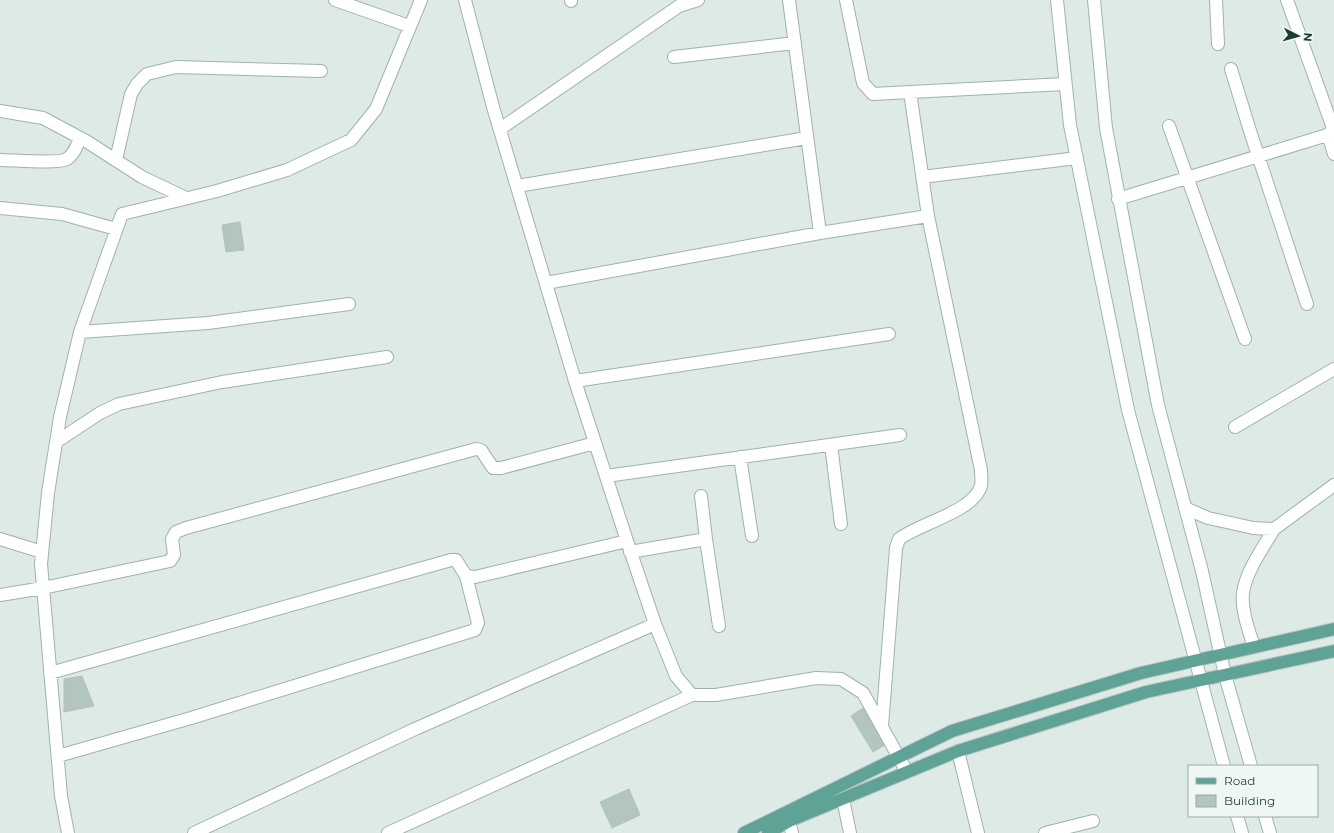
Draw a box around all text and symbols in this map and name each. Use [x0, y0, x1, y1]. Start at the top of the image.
north arrow [1278, 16, 1318, 56]
text: N [1301, 32, 1315, 42]
legend [1188, 765, 1318, 817]
text: Road [1224, 773, 1255, 788]
text: Building [1224, 793, 1275, 808]

